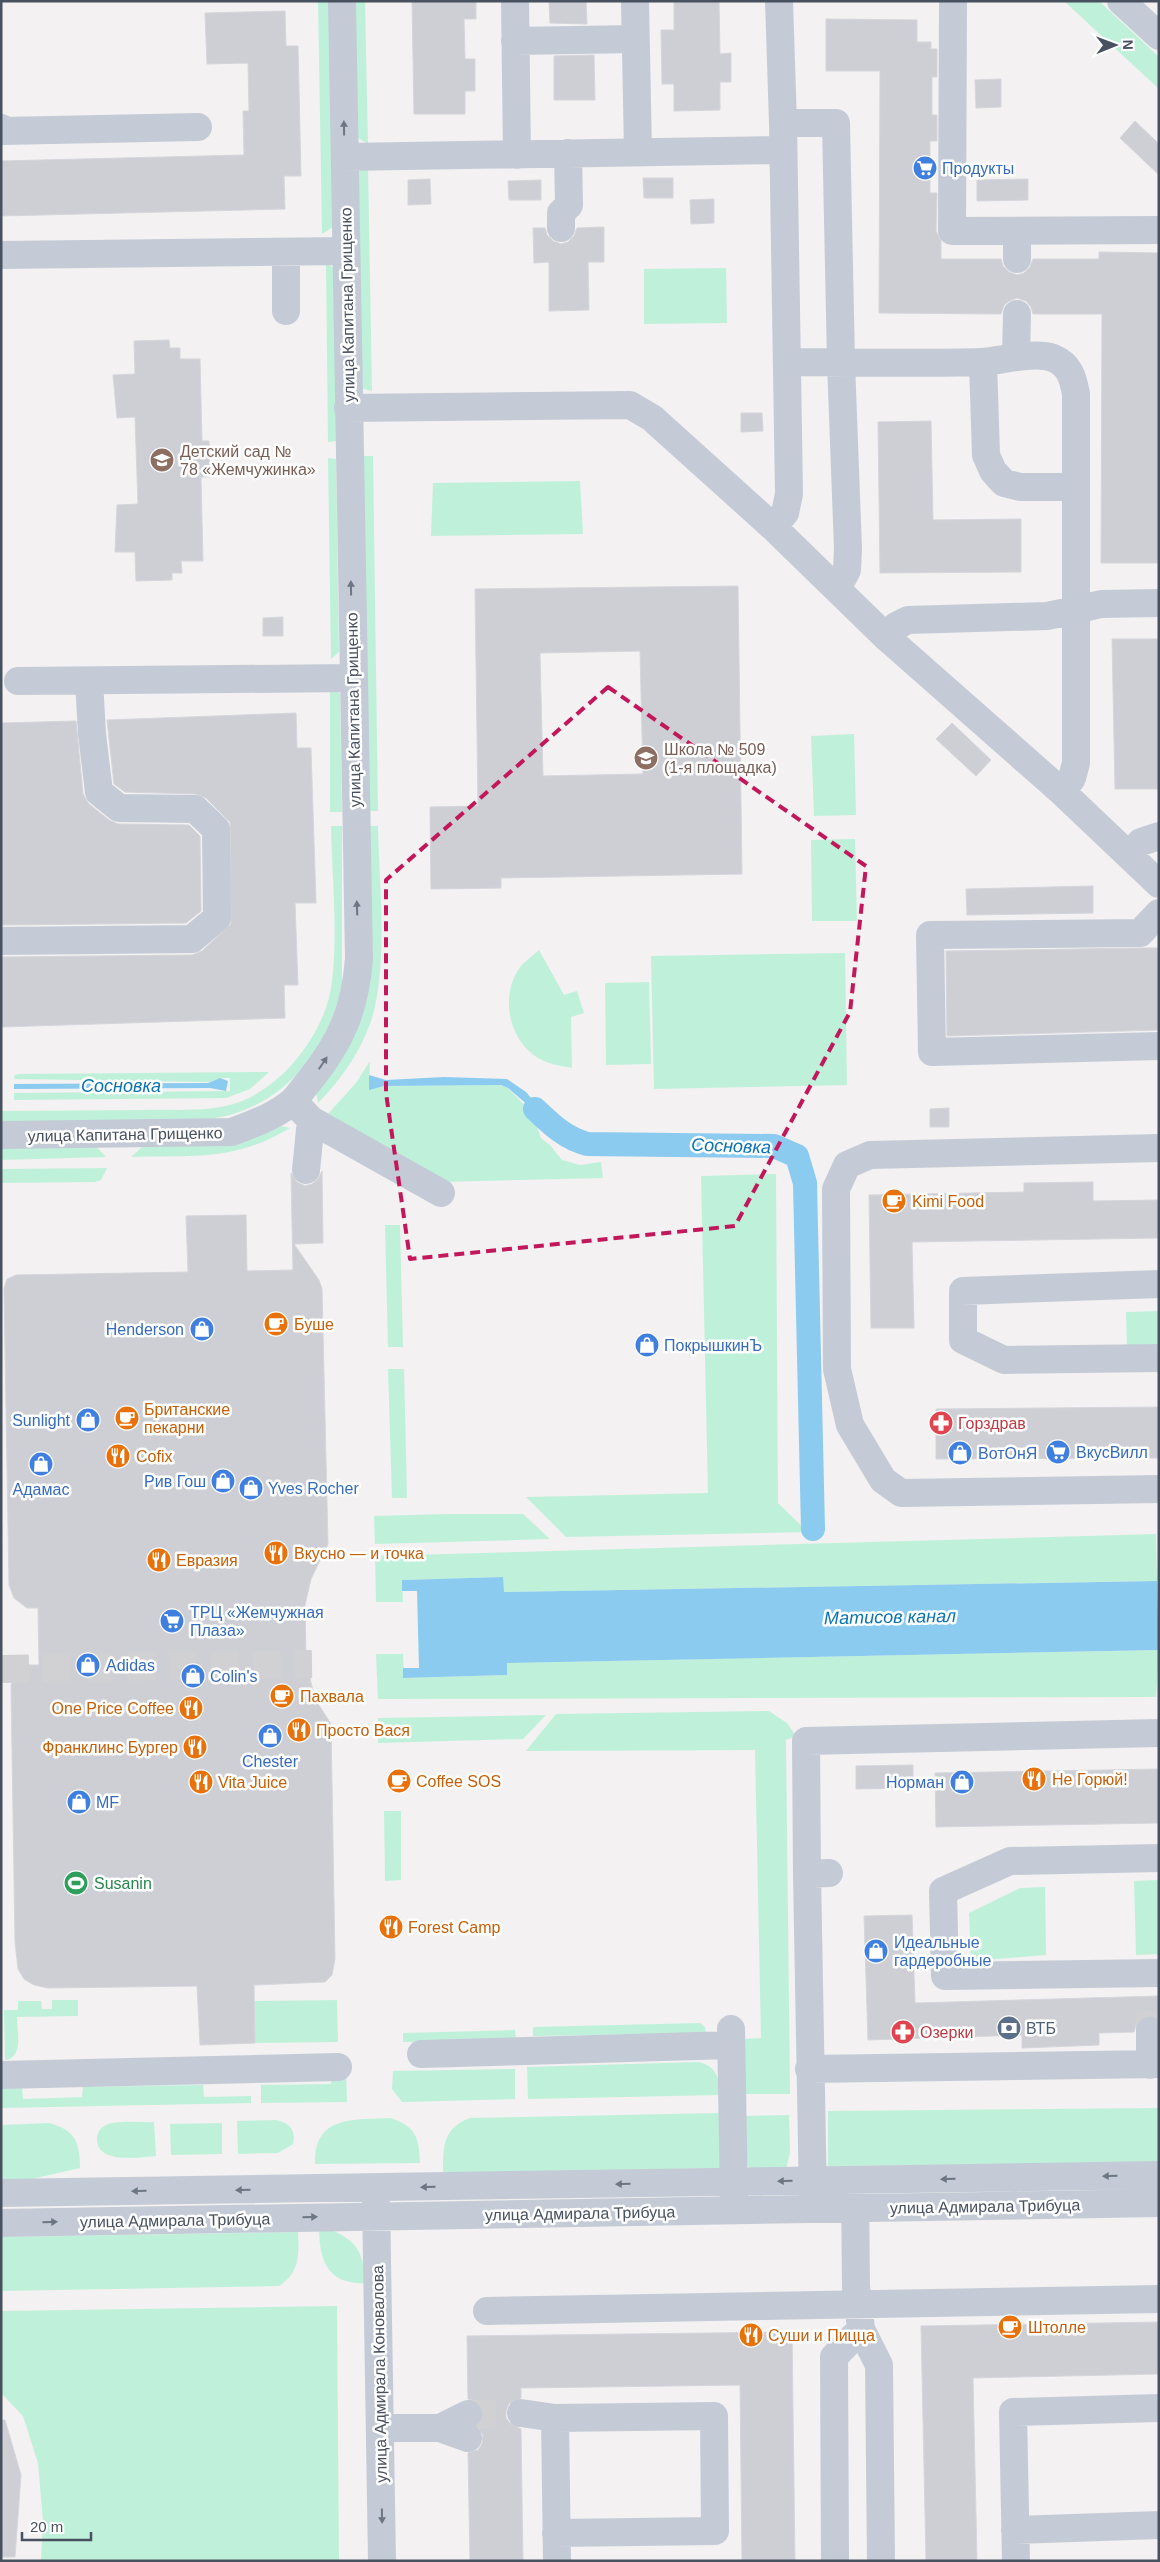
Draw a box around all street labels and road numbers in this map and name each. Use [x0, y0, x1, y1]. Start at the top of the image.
street label: улица Капитана Грищенко [337, 207, 358, 403]
street label: улица Капитана Грищенко [343, 612, 364, 808]
street label: улица Капитана Грищенко [27, 1124, 223, 1145]
street label: улица Адмирала Трибуца [890, 2196, 1080, 2217]
street label: улица Адмирала Трибуца [485, 2203, 675, 2224]
street label: улица Адмирала Трибуца [80, 2210, 270, 2231]
street label: улица Адмирала Коновалова [369, 2265, 390, 2483]

